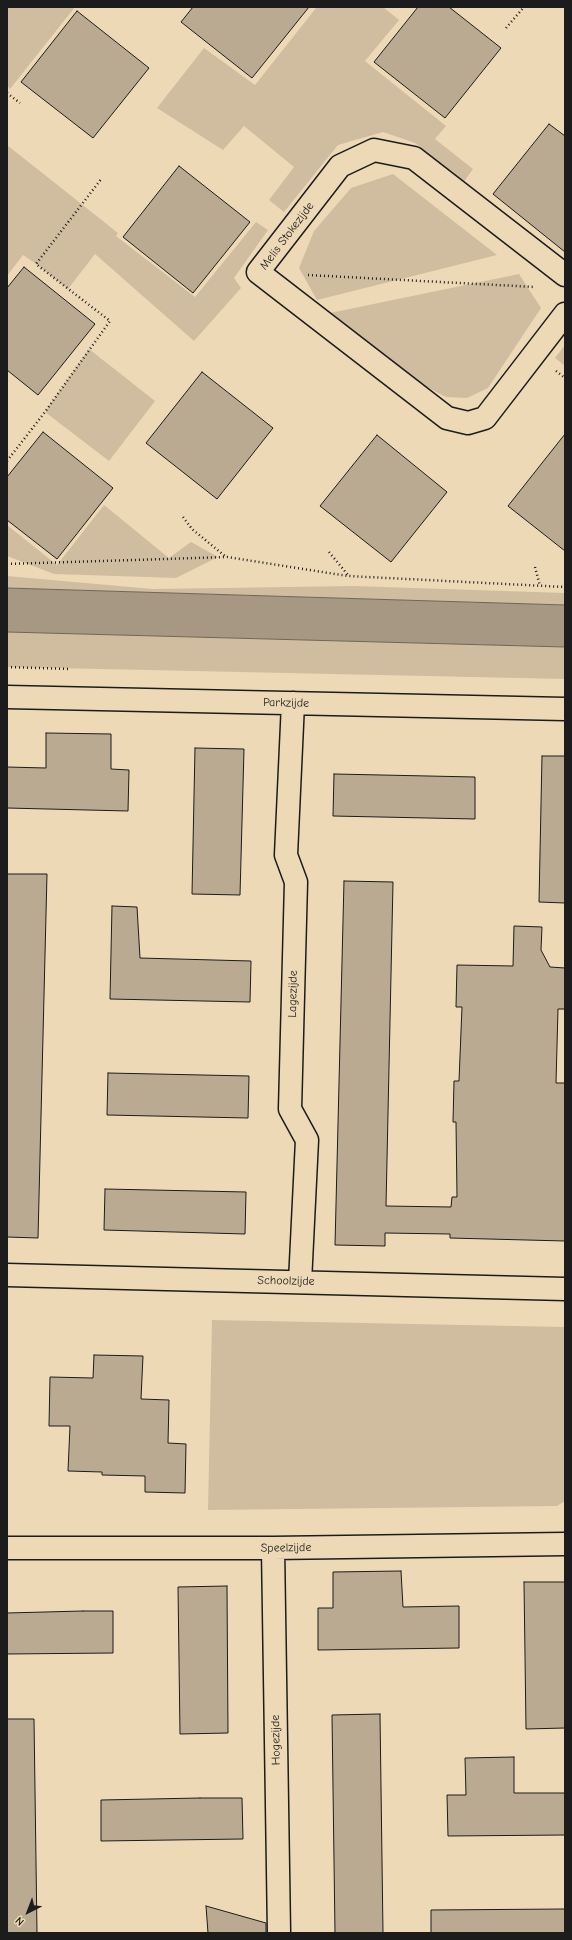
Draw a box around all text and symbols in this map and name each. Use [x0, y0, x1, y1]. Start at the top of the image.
street label: Melis Stokezijde [257, 199, 317, 273]
street label: Parkzijde [263, 695, 309, 711]
street label: Lagezijde [285, 970, 301, 1018]
street label: Schoolzijde [257, 1273, 315, 1289]
street label: Speelzijde [260, 1540, 312, 1556]
street label: Hogezijde [268, 1715, 284, 1765]
north arrow [8, 1892, 48, 1932]
text: N [13, 1914, 27, 1929]

